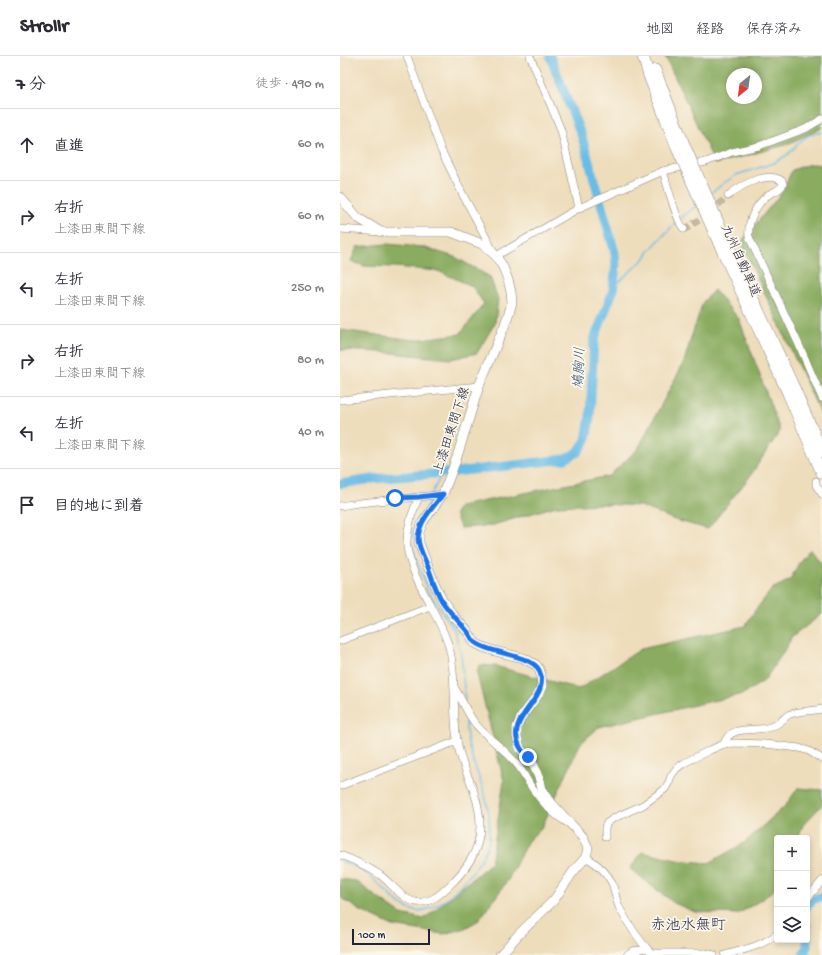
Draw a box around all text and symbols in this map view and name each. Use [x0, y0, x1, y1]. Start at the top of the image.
text: Strollr [20, 16, 68, 39]
text: 地図 [646, 22, 674, 39]
text: 経路 [696, 22, 724, 39]
text: 保存済み [746, 22, 802, 39]
north arrow [726, 68, 762, 104]
text: 7 分 [16, 76, 46, 96]
text: 徒歩 · 490 m [255, 77, 324, 92]
icon: ahead [16, 134, 38, 156]
text: 60 m [298, 137, 324, 152]
text: 直進 [54, 138, 84, 156]
text: 右折 [54, 200, 84, 218]
icon: right [16, 206, 38, 228]
text: 60 m [298, 209, 324, 224]
street label: 九州自動車道 [717, 222, 762, 300]
text: 上漆田東間下線 [54, 223, 145, 238]
text: 左折 [54, 272, 84, 290]
icon: left [16, 278, 38, 300]
text: 250 m [291, 281, 324, 296]
text: 上漆田東間下線 [54, 295, 145, 310]
text: 右折 [54, 344, 84, 362]
water label: 鳩胸川 [570, 347, 590, 390]
icon: right [16, 350, 38, 372]
text: 80 m [297, 353, 324, 368]
text: 上漆田東間下線 [54, 367, 145, 382]
street label: 上漆田東間下線 [430, 384, 474, 476]
text: 左折 [54, 416, 84, 434]
icon: left [16, 422, 38, 444]
text: 40 m [298, 425, 324, 440]
text: 上漆田東間下線 [54, 439, 145, 454]
route start [386, 489, 404, 507]
icon: arrive [16, 494, 38, 516]
text: 目的地に到着 [54, 498, 144, 516]
route end [519, 748, 537, 766]
map controls [774, 835, 810, 943]
button: + [774, 835, 810, 871]
button: − [774, 871, 810, 907]
button: layers [774, 907, 810, 943]
district label: 赤池水無町 [650, 916, 726, 935]
scale bar [352, 927, 430, 946]
text: 100 m [358, 930, 385, 942]

